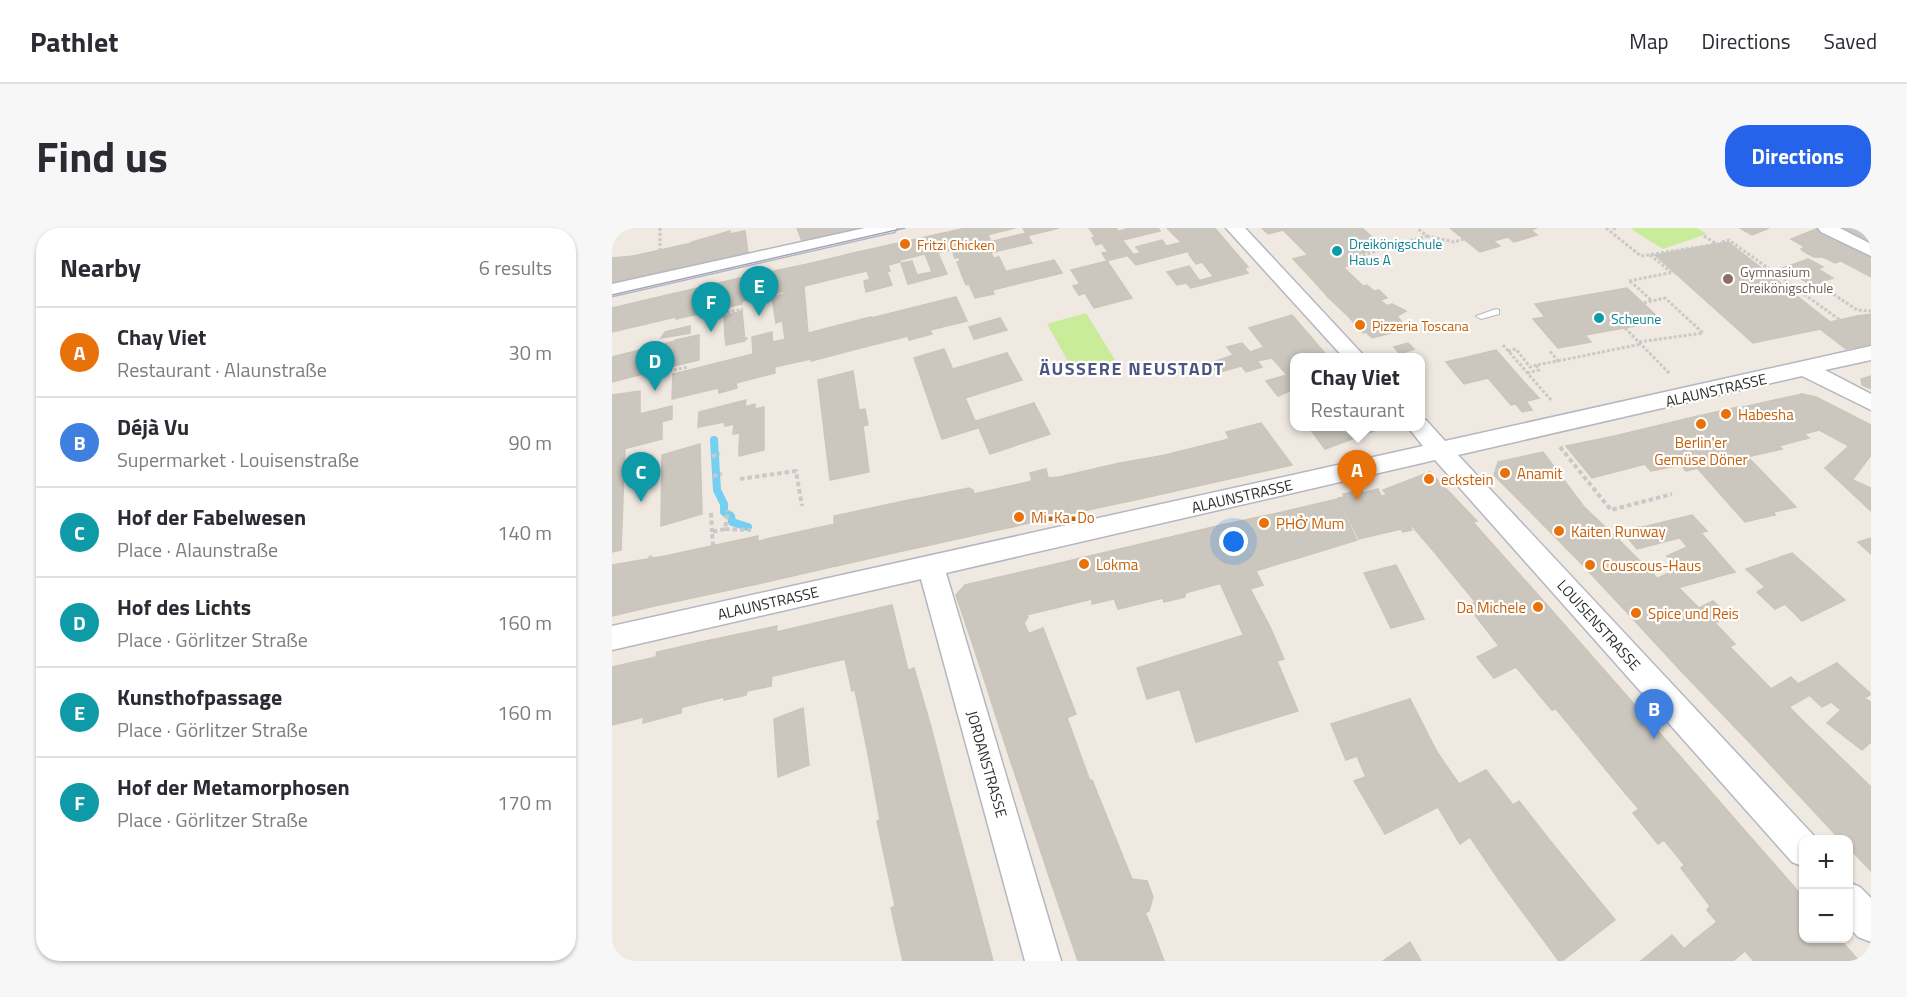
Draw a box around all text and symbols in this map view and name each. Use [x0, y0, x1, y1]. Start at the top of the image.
text: Pathlet [30, 20, 118, 63]
text: Map [1629, 25, 1669, 57]
text: Directions [1702, 25, 1791, 57]
text: Saved [1824, 25, 1877, 57]
text: Find us [36, 124, 168, 188]
button: Directions [1725, 125, 1871, 187]
place label: Dreikönigschule Haus A [1349, 233, 1442, 270]
place label: Fritzi Chicken [917, 234, 995, 255]
marker: Fritzi Chicken [898, 237, 912, 251]
marker: Dreikönigschule Haus A [1330, 244, 1344, 258]
text: Nearby [60, 248, 141, 287]
text: 6 results [479, 252, 552, 283]
place label: Gymnasium Dreikönigschule [1740, 261, 1833, 298]
pin: E [740, 266, 778, 316]
marker: Gymnasium Dreikönigschule [1721, 272, 1735, 286]
pin: F [692, 282, 730, 332]
place label: Scheune [1611, 308, 1661, 329]
marker: Scheune [1592, 311, 1606, 325]
place label: Pizzeria Toscana [1372, 315, 1469, 336]
marker: Pizzeria Toscana [1353, 318, 1367, 332]
text: Chay Viet [117, 320, 206, 354]
text: A [73, 337, 86, 368]
text: 30 m [508, 337, 552, 368]
pin: D [636, 342, 675, 391]
popup [1290, 353, 1425, 431]
text: Restaurant · Alaunstraße [117, 354, 327, 385]
district label: ÄUSSERE NEUSTADT [1039, 355, 1225, 382]
text: Chay Viet [1311, 360, 1400, 394]
street label: ALAUNSTRASSE [1663, 367, 1769, 413]
text: Restaurant [1311, 394, 1404, 425]
place label: Habesha [1738, 403, 1794, 426]
marker: Habesha [1719, 407, 1733, 421]
text: Déjà Vu [117, 410, 189, 444]
marker: Berlin'er Gemüse Döner [1694, 417, 1708, 431]
text: B [73, 427, 86, 458]
text: 90 m [508, 427, 552, 458]
place label: Berlin'er Gemüse Döner [1654, 431, 1748, 471]
text: Supermarket · Louisenstraße [117, 444, 359, 475]
pin: A [1338, 450, 1376, 500]
pin: C [621, 452, 660, 502]
place label: Anamit [1517, 462, 1563, 485]
marker: Anamit [1498, 466, 1512, 480]
place label: eckstein [1441, 468, 1493, 491]
marker: eckstein [1422, 472, 1436, 486]
street label: ALAUNSTRASSE [1189, 473, 1295, 519]
text: Hof der Fabelwesen [117, 500, 306, 534]
place label: Mi•Ka•Do [1031, 506, 1095, 529]
marker: Mi•Ka•Do [1012, 510, 1026, 524]
place label: PHỞ Mum [1276, 512, 1344, 535]
marker: PHỞ Mum [1257, 516, 1271, 530]
text: C [74, 517, 85, 548]
text: 140 m [497, 517, 552, 548]
place label: Kaiten Runway [1571, 520, 1666, 543]
marker: Kaiten Runway [1552, 524, 1566, 538]
your location [1219, 527, 1248, 556]
text: Place · Alaunstraße [117, 534, 278, 565]
place label: Lokma [1096, 553, 1139, 576]
place label: Couscous-Haus [1602, 554, 1701, 577]
marker: Lokma [1077, 557, 1091, 571]
marker: Couscous-Haus [1583, 558, 1597, 572]
street label: LOUISENSTRASSE [1552, 574, 1646, 676]
street label: ALAUNSTRASSE [715, 580, 821, 626]
text: Hof des Lichts [117, 590, 251, 624]
place label: Da Michele [1456, 596, 1526, 619]
marker: Da Michele [1531, 600, 1545, 614]
place label: Spice und Reis [1648, 602, 1739, 625]
marker: Spice und Reis [1629, 606, 1643, 620]
text: D [73, 607, 86, 638]
text: 160 m [497, 607, 552, 638]
text: Place · Görlitzer Straße [117, 624, 308, 655]
text: Kunsthofpassage [117, 680, 282, 714]
pin: B [1634, 690, 1674, 739]
text: E [74, 697, 85, 728]
text: 160 m [497, 697, 552, 728]
street label: JORDANSTRASSE [961, 708, 1013, 820]
text: Place · Görlitzer Straße [117, 714, 308, 745]
text: Hof der Metamorphosen [117, 770, 350, 804]
text: F [74, 787, 85, 818]
text: 170 m [497, 787, 552, 818]
text: Place · Görlitzer Straße [117, 804, 308, 835]
map controls [1799, 835, 1853, 943]
button: + [1799, 835, 1853, 889]
button: − [1799, 889, 1853, 943]

